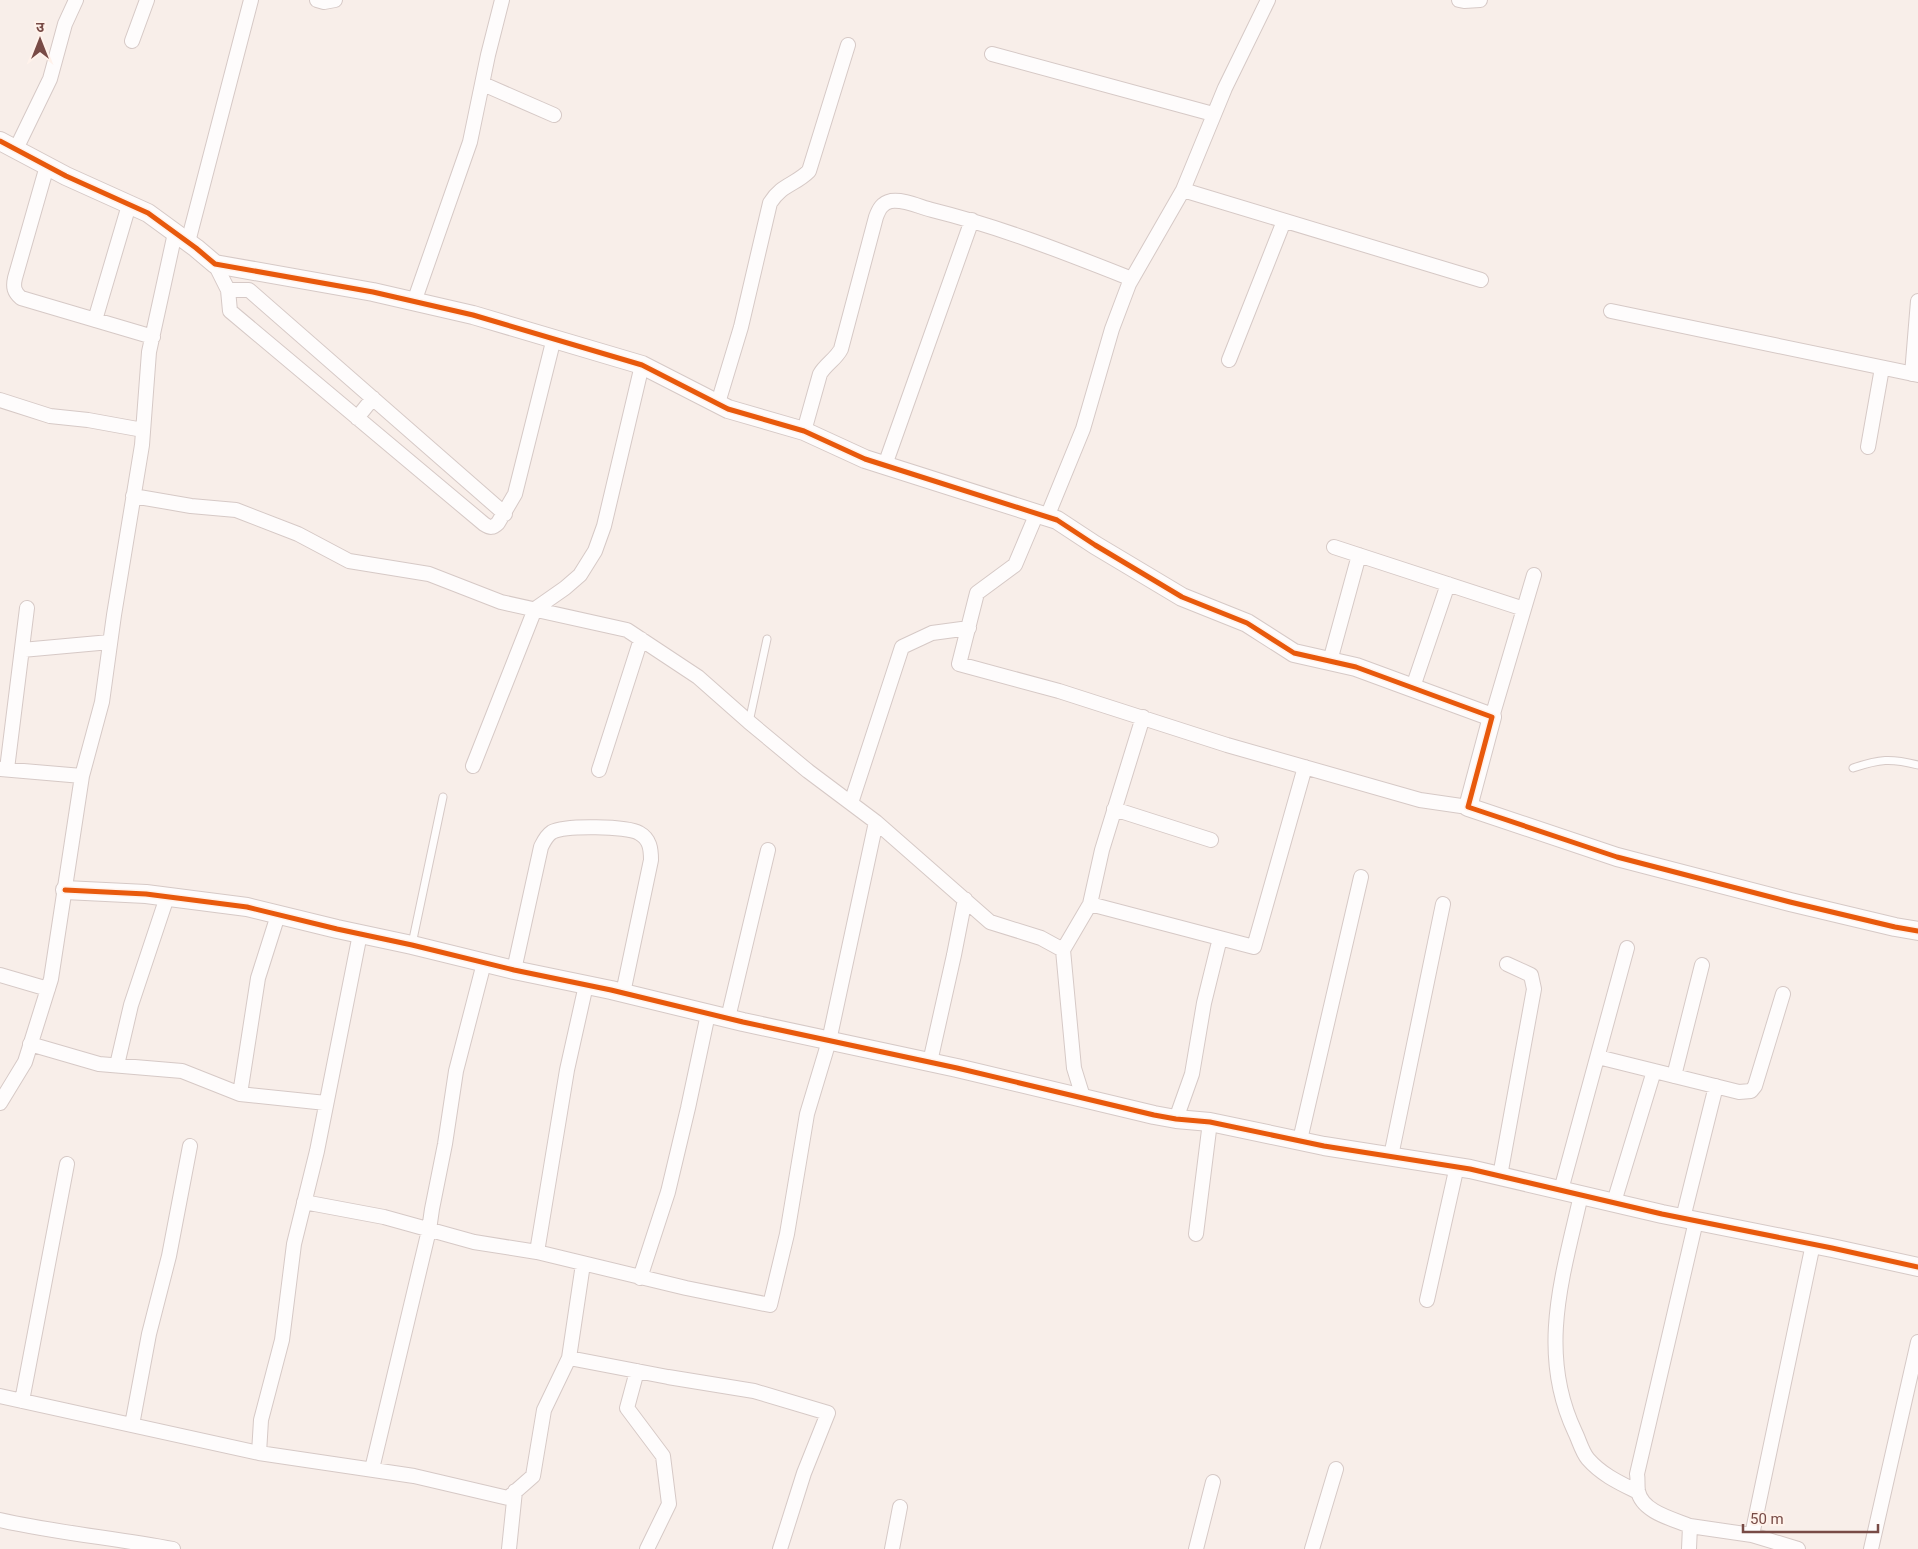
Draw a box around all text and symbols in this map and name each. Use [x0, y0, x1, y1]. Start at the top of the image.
north arrow [15, 15, 65, 65]
text: उ [36, 19, 45, 35]
scale bar [1743, 1502, 1878, 1534]
text: 50 m [1750, 1510, 1784, 1528]

